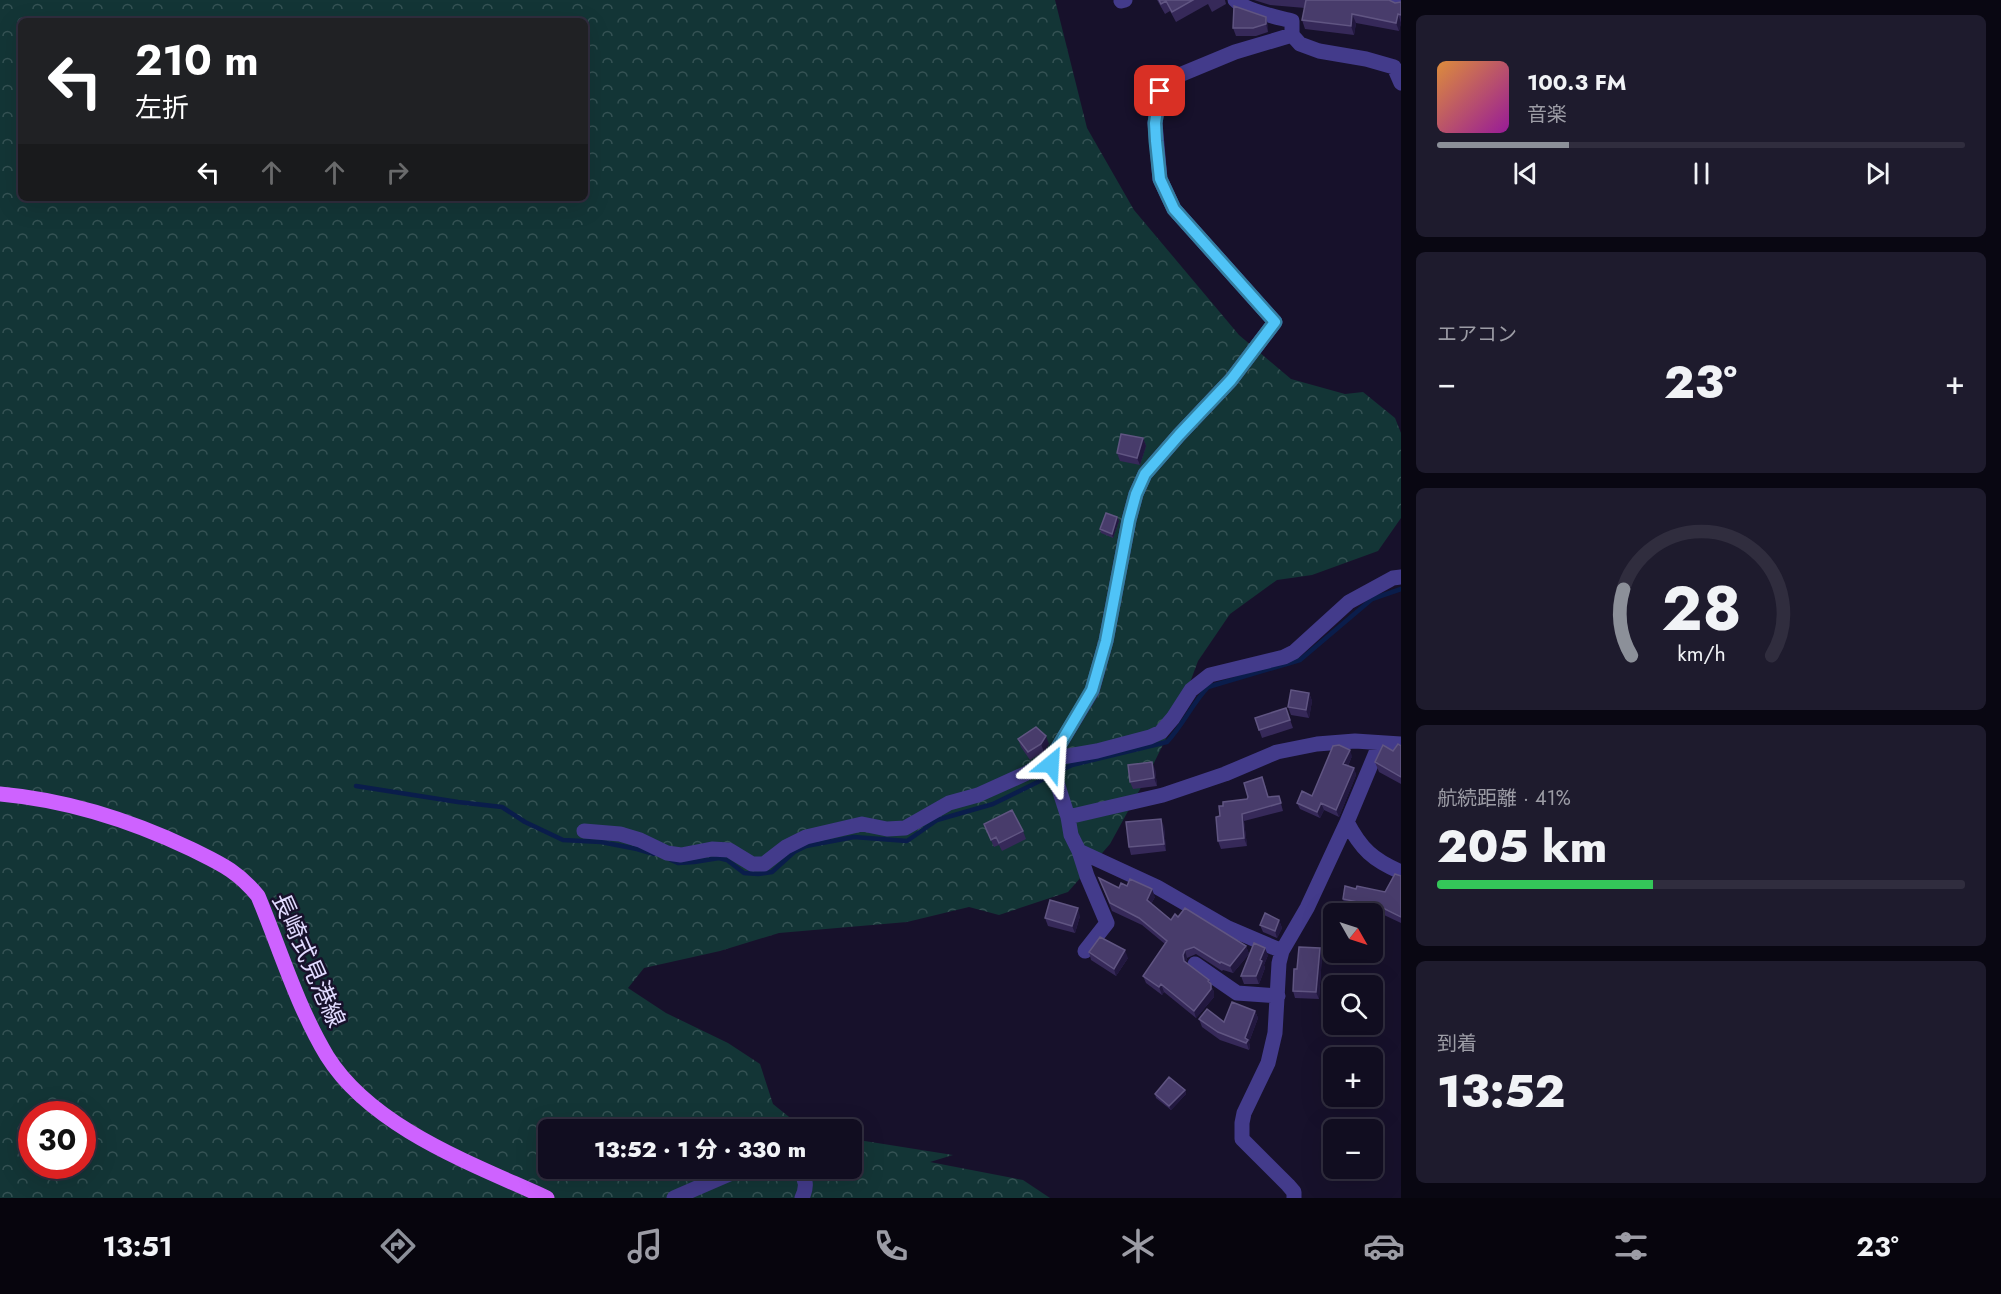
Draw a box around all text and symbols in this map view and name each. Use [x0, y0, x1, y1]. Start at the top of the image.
text: 210 m [135, 30, 259, 91]
icon: left [36, 42, 114, 120]
pin [1134, 65, 1185, 116]
text: 100.3 FM [1527, 66, 1626, 98]
icon: arrive [1143, 74, 1176, 107]
text: 左折 [135, 88, 189, 127]
text: 音楽 [1527, 100, 1567, 129]
icon: left [192, 156, 225, 189]
icon: ahead [255, 156, 288, 189]
icon: ahead [318, 156, 351, 189]
icon: right [381, 156, 414, 189]
icon: previous [1509, 157, 1542, 190]
icon: pause [1685, 157, 1718, 190]
icon: next [1861, 157, 1894, 190]
text: エアコン [1437, 320, 1517, 349]
text: 23° [1664, 350, 1737, 415]
text: − [1437, 359, 1456, 406]
text: + [1945, 359, 1965, 406]
text: 28 [1661, 563, 1741, 653]
text: km/h [1677, 638, 1725, 669]
position arrow [1019, 732, 1083, 796]
text: 航続距離 · 41% [1437, 784, 1571, 813]
text: 205 km [1437, 814, 1607, 879]
street label: 長崎式見港線 [264, 887, 354, 1033]
north arrow [1323, 903, 1383, 963]
map controls [1323, 903, 1383, 1179]
button: search [1323, 975, 1383, 1035]
text: 到着 [1437, 1029, 1477, 1058]
button: + [1323, 1047, 1383, 1107]
text: 13:52 [1437, 1059, 1565, 1124]
speed limit sign: 30 [18, 1101, 96, 1179]
button: − [1323, 1119, 1383, 1179]
text: 13:52 · 1 分 · 330 m [594, 1133, 806, 1165]
icon: directions [377, 1225, 419, 1267]
icon: music [624, 1225, 666, 1267]
icon: phone [870, 1225, 912, 1267]
icon: climate [1117, 1225, 1159, 1267]
icon: car [1363, 1225, 1405, 1267]
icon: filters [1610, 1225, 1652, 1267]
text: 13:51 [102, 1227, 173, 1266]
text: 23° [1856, 1227, 1899, 1266]

